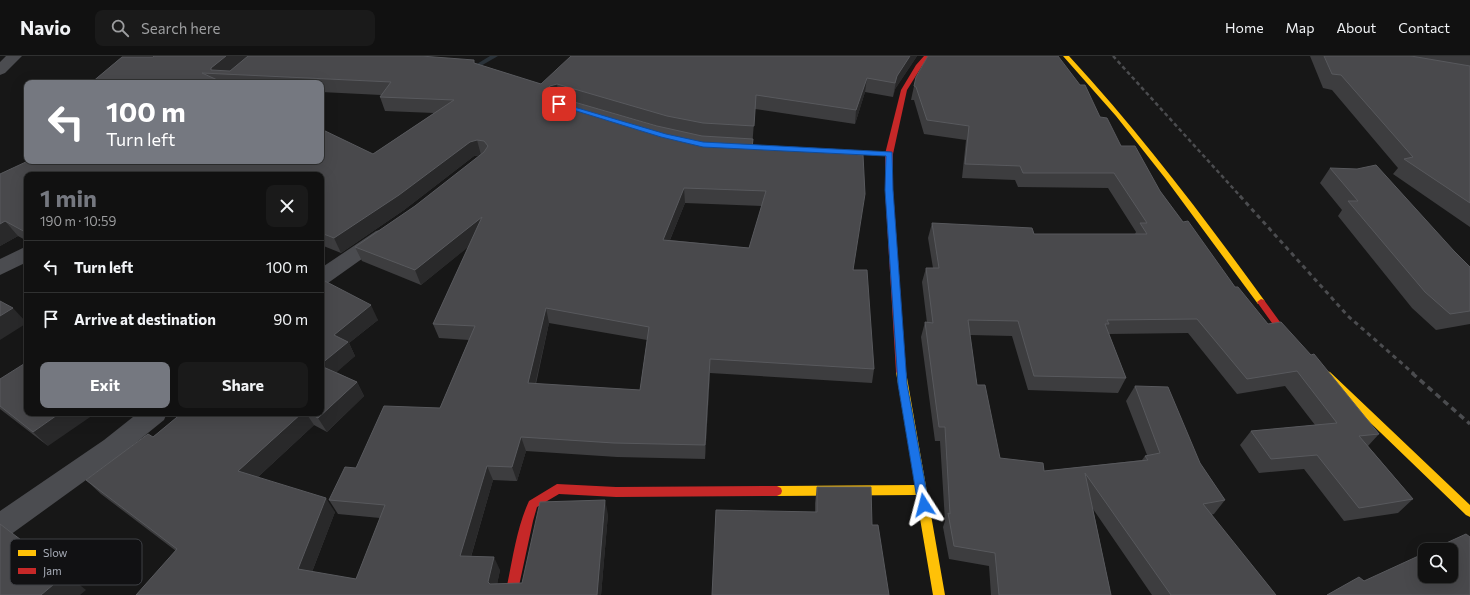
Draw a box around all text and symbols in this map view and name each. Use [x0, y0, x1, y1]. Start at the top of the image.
search box [95, 10, 375, 46]
text: Navio [20, 16, 71, 39]
icon: search [109, 17, 131, 39]
text: Search here [141, 19, 220, 37]
text: Home [1225, 19, 1264, 36]
text: Map [1286, 19, 1314, 36]
text: About [1336, 19, 1376, 36]
text: Contact [1398, 19, 1450, 36]
pin [542, 87, 576, 121]
icon: arrive [548, 93, 570, 115]
text: 100 m [106, 94, 186, 128]
icon: left [40, 96, 92, 148]
text: Turn left [106, 128, 175, 150]
text: 1 min [40, 183, 97, 212]
button: close [266, 185, 308, 227]
text: 190 m · 10:59 [40, 213, 116, 229]
icon: left [40, 256, 62, 278]
text: Turn left [74, 258, 133, 276]
text: 100 m [266, 258, 308, 276]
icon: arrive [40, 308, 62, 330]
text: Arrive at destination [74, 310, 216, 328]
text: 90 m [273, 310, 308, 328]
button: Exit [40, 362, 170, 408]
button: Share [178, 362, 308, 408]
position arrow [903, 484, 945, 526]
legend [10, 539, 142, 585]
map controls [1418, 543, 1458, 583]
button: search [1418, 543, 1458, 583]
text: Slow [43, 546, 68, 559]
text: Jam [43, 564, 62, 578]

